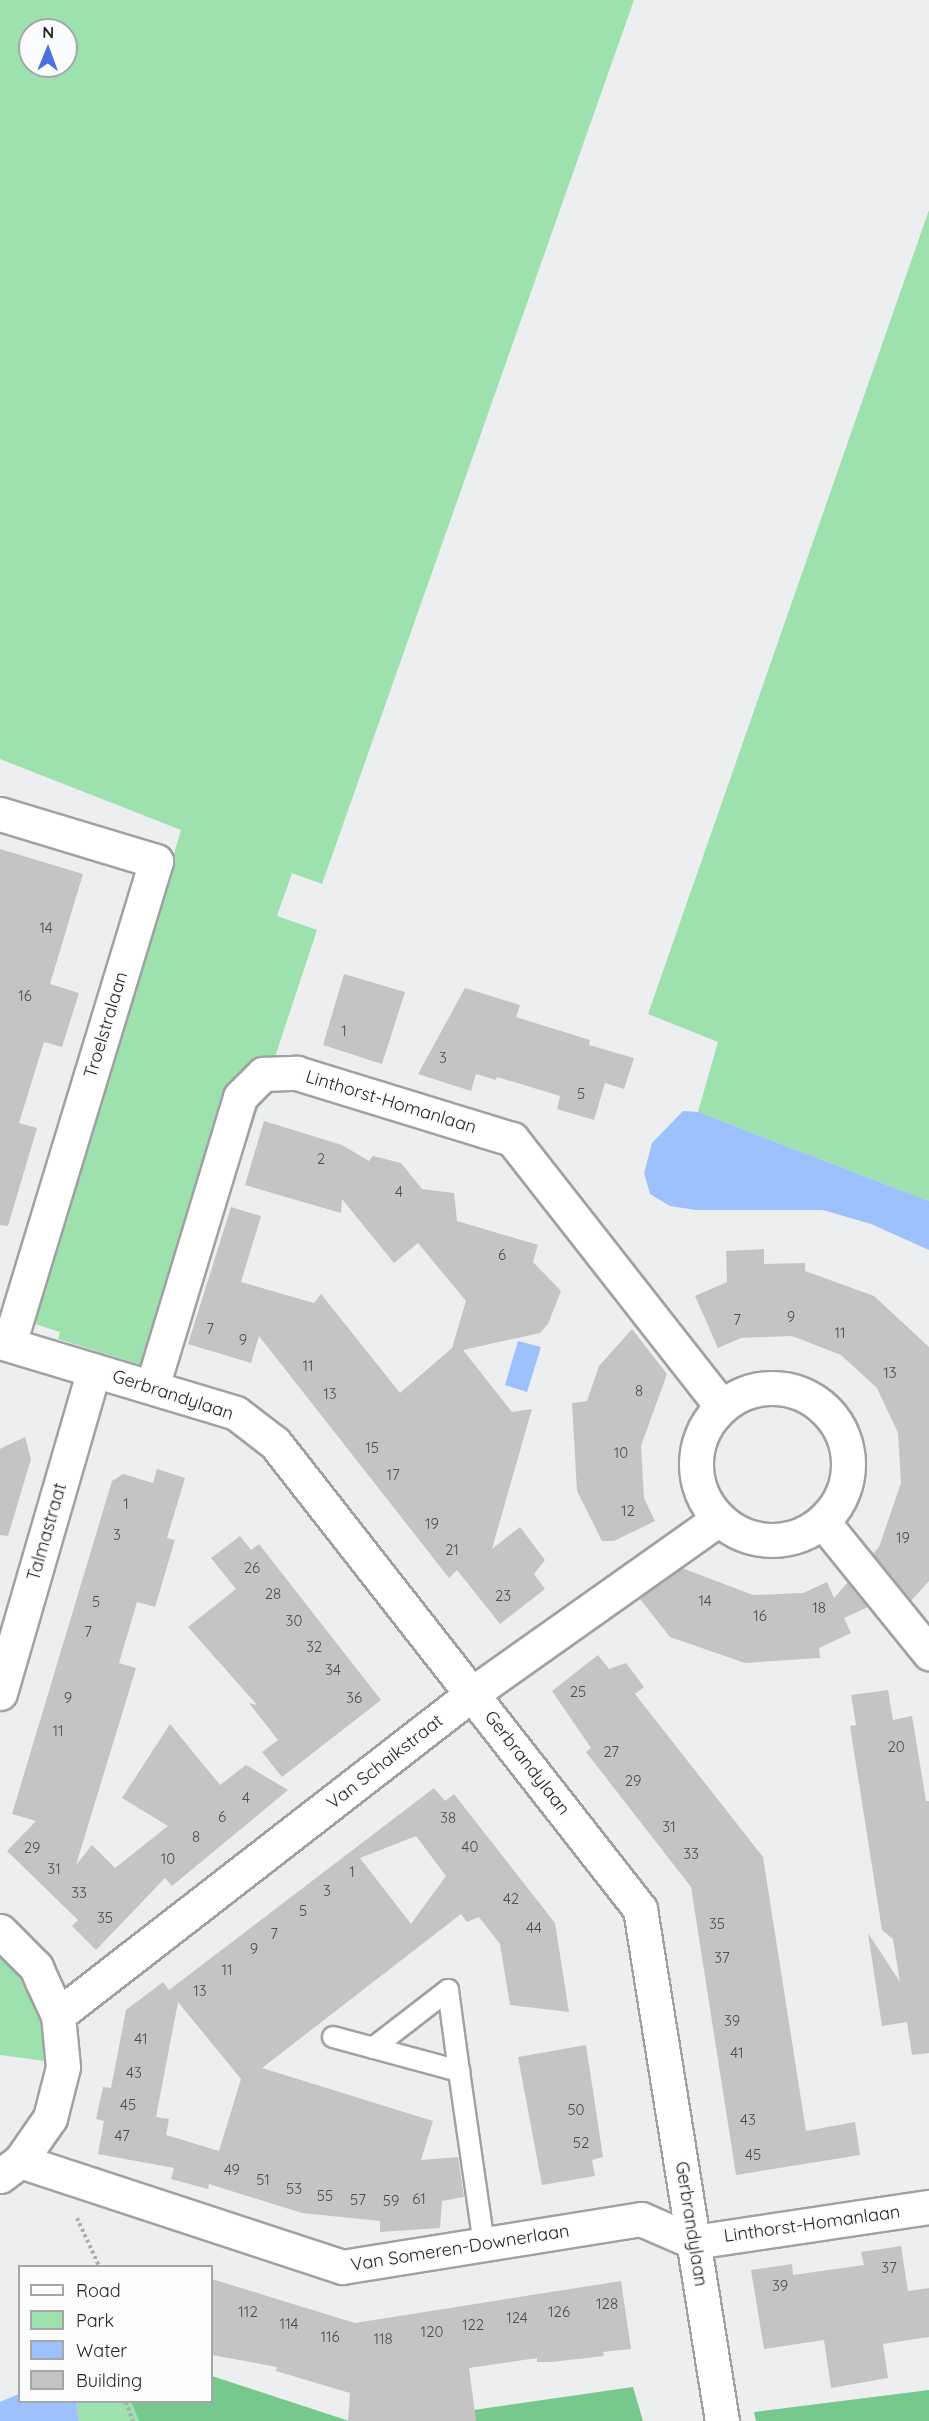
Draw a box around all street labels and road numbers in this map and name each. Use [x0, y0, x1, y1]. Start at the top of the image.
street label: Troelstralaan [80, 969, 132, 1081]
street label: Linthorst-Homanlaan [303, 1066, 479, 1138]
street label: Gerbrandylaan [110, 1365, 236, 1425]
street label: Talmastraat [23, 1481, 71, 1583]
street label: Gerbrandylaan [480, 1707, 574, 1819]
street label: Van Schaikstraat [323, 1710, 447, 1814]
street label: Gerbrandylaan [670, 2160, 712, 2288]
street label: Linthorst-Homanlaan [723, 2201, 901, 2247]
street label: Van Someren-Downerlaan [349, 2220, 571, 2276]

